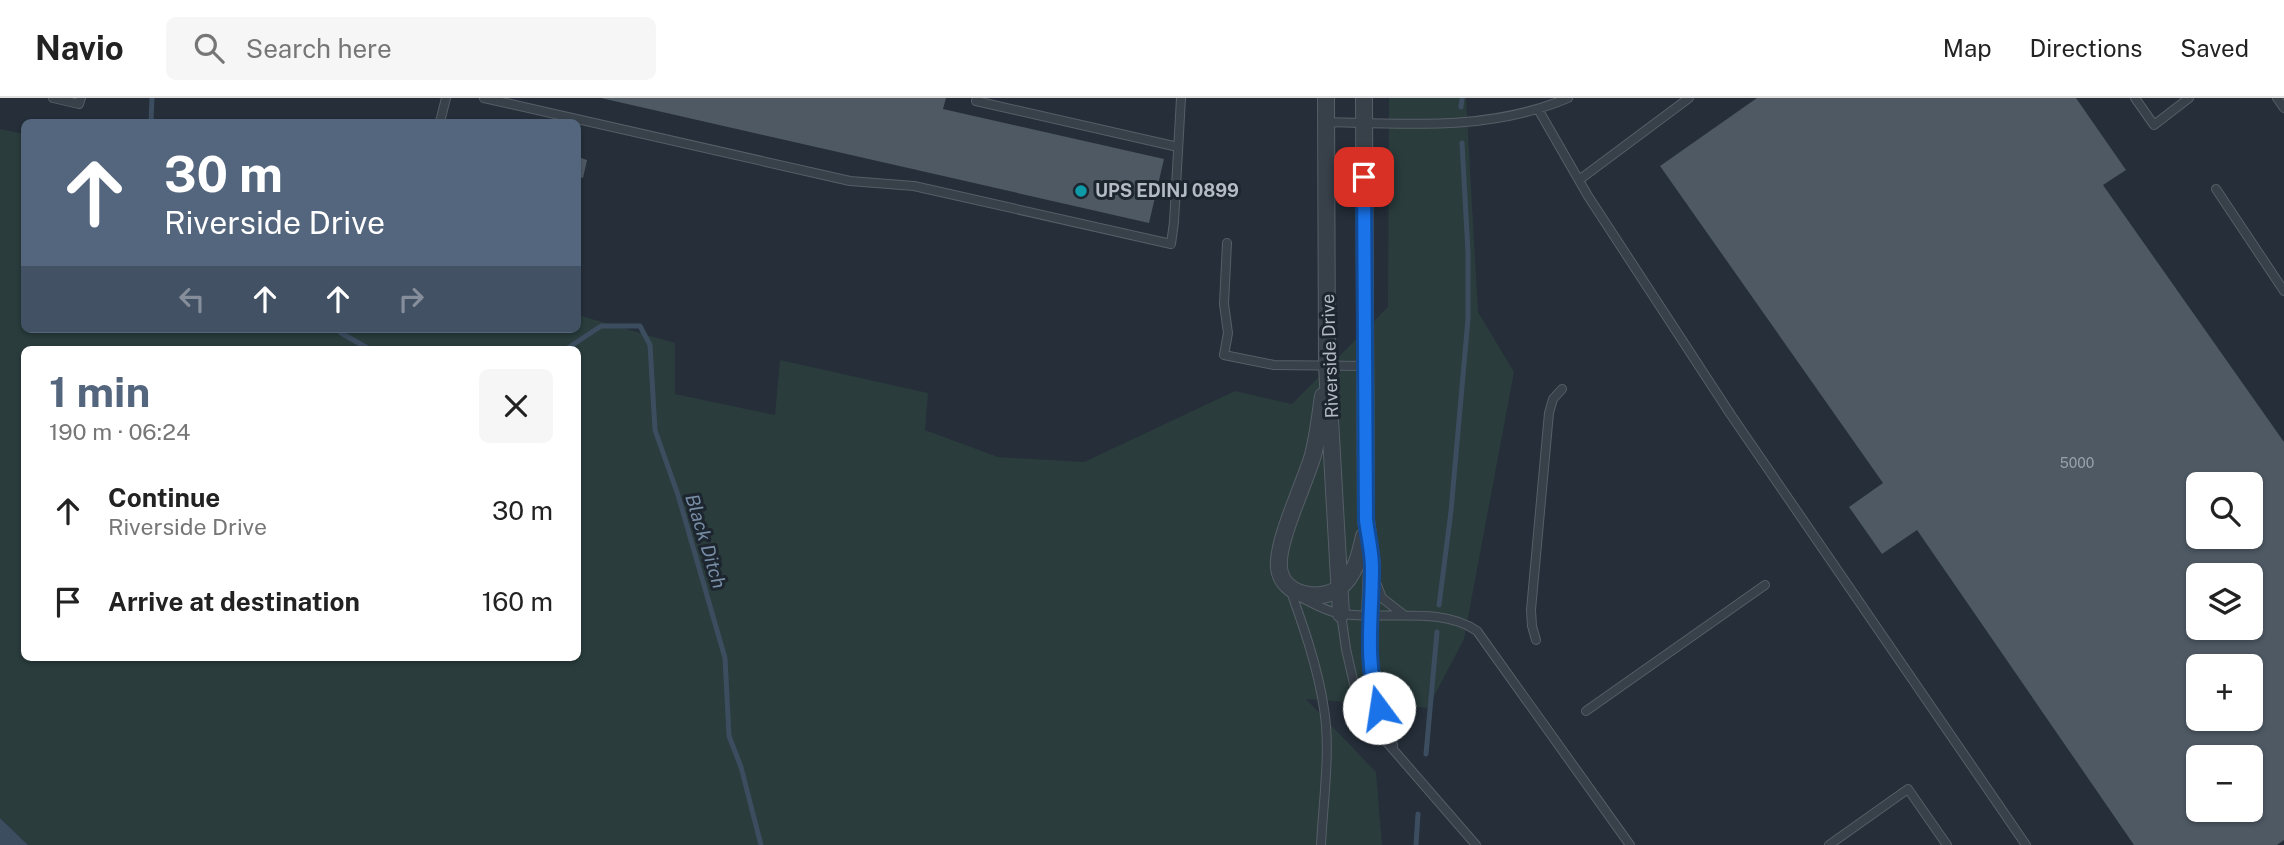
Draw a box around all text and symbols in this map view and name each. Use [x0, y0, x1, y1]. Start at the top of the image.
search box [166, 17, 656, 80]
text: Navio [35, 29, 124, 67]
icon: search [190, 29, 228, 67]
text: Search here [246, 33, 392, 64]
text: Map [1943, 34, 1992, 62]
text: Directions [2030, 34, 2142, 62]
text: Saved [2180, 34, 2249, 62]
text: 30 m [164, 145, 283, 203]
icon: ahead [49, 147, 140, 238]
pin [1334, 147, 1394, 207]
icon: arrive [1345, 158, 1383, 196]
place label: UPS EDINJ 0899 [1095, 180, 1239, 201]
marker: UPS EDINJ 0899 [1073, 183, 1089, 199]
text: Riverside Drive [164, 204, 385, 241]
icon: left [173, 280, 211, 318]
icon: ahead [246, 280, 284, 318]
icon: ahead [319, 280, 357, 318]
icon: right [392, 280, 430, 318]
street label: Riverside Drive [1317, 293, 1342, 419]
text: 1 min [49, 367, 150, 416]
button: close [479, 369, 553, 443]
text: 190 m · 06:24 [49, 418, 191, 445]
house number: 5000 [2060, 455, 2094, 471]
map controls [2186, 472, 2263, 822]
button: search [2186, 472, 2263, 549]
text: Continue [108, 482, 220, 513]
water label: Black Ditch [681, 491, 731, 591]
icon: ahead [49, 492, 87, 530]
text: 30 m [492, 495, 553, 526]
text: Riverside Drive [108, 513, 267, 540]
button: layers [2186, 563, 2263, 640]
icon: arrive [49, 583, 87, 621]
text: Arrive at destination [108, 586, 360, 617]
text: 160 m [482, 586, 553, 617]
button: + [2186, 654, 2263, 731]
position arrow [1342, 671, 1416, 745]
button: − [2186, 745, 2263, 822]

